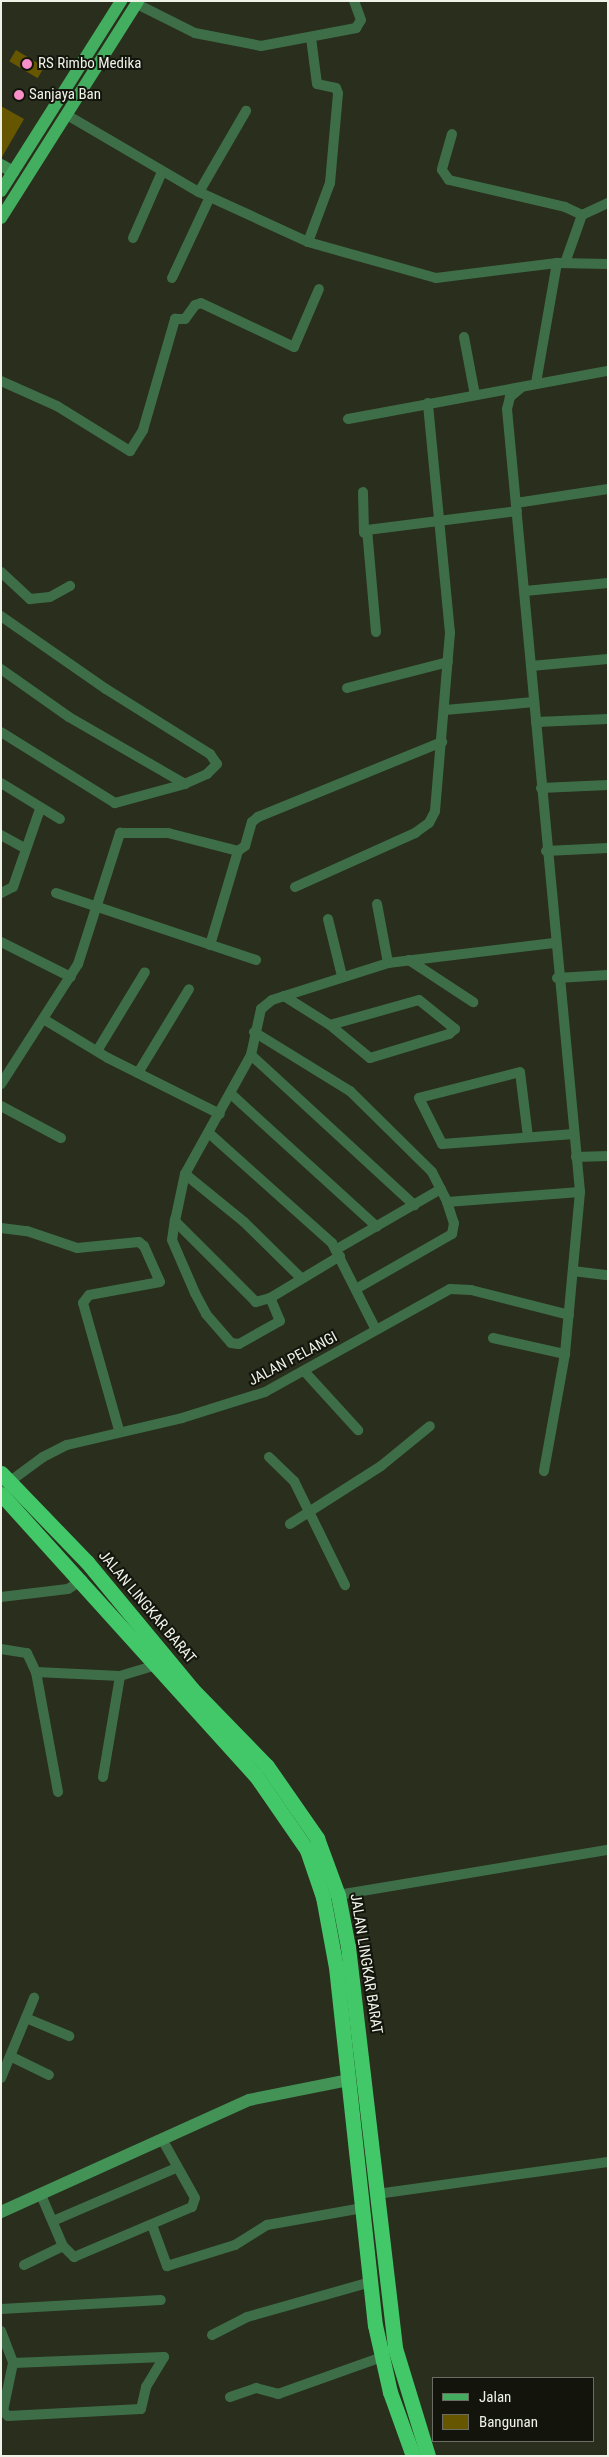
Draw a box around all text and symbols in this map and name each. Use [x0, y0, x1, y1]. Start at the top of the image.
place label: RS Rimbo Medika [38, 55, 141, 73]
marker: RS Rimbo Medika [20, 57, 34, 71]
place label: Sanjaya Ban [29, 86, 101, 104]
marker: Sanjaya Ban [13, 89, 25, 101]
street label: JALAN PELANGI [246, 1328, 340, 1390]
street label: JALAN LINGKAR BARAT [94, 1547, 200, 1667]
street label: JALAN LINGKAR BARAT [346, 1892, 386, 2036]
legend [432, 2377, 594, 2442]
text: Jalan [479, 2388, 511, 2406]
text: Bangunan [479, 2413, 538, 2431]

